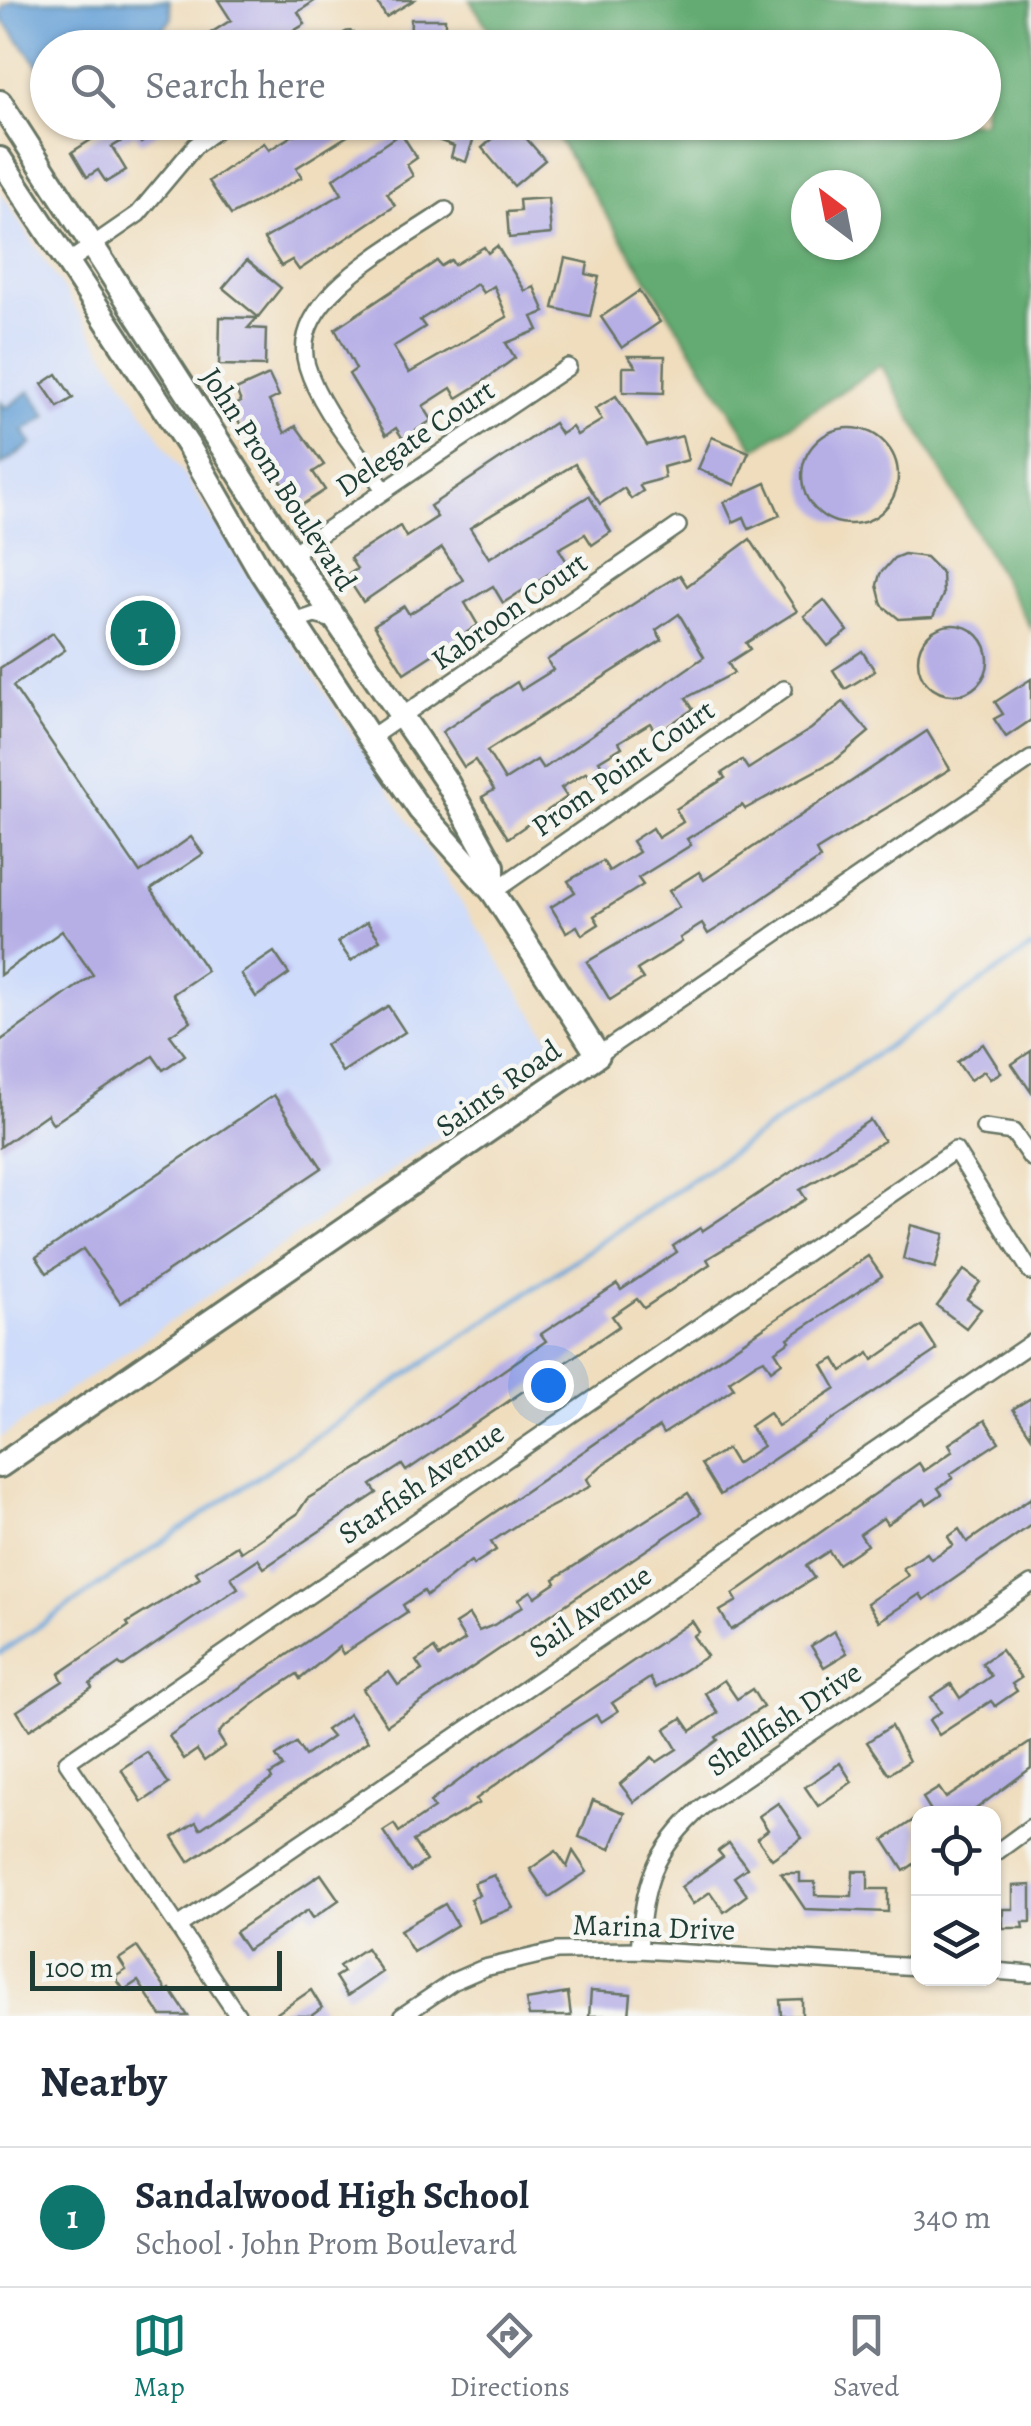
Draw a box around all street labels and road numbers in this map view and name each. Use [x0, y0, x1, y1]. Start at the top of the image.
street label: John Prom Boulevard [192, 360, 367, 599]
street label: Delegate Court [328, 370, 502, 506]
street label: Kabroon Court [423, 542, 595, 680]
street label: Prom Point Court [524, 690, 723, 846]
street label: Saints Road [427, 1030, 569, 1146]
street label: Starfish Avenue [330, 1413, 512, 1553]
street label: Sail Avenue [521, 1555, 659, 1667]
street label: Shellfish Drive [699, 1652, 869, 1786]
street label: Marina Drive [572, 1904, 736, 1950]

